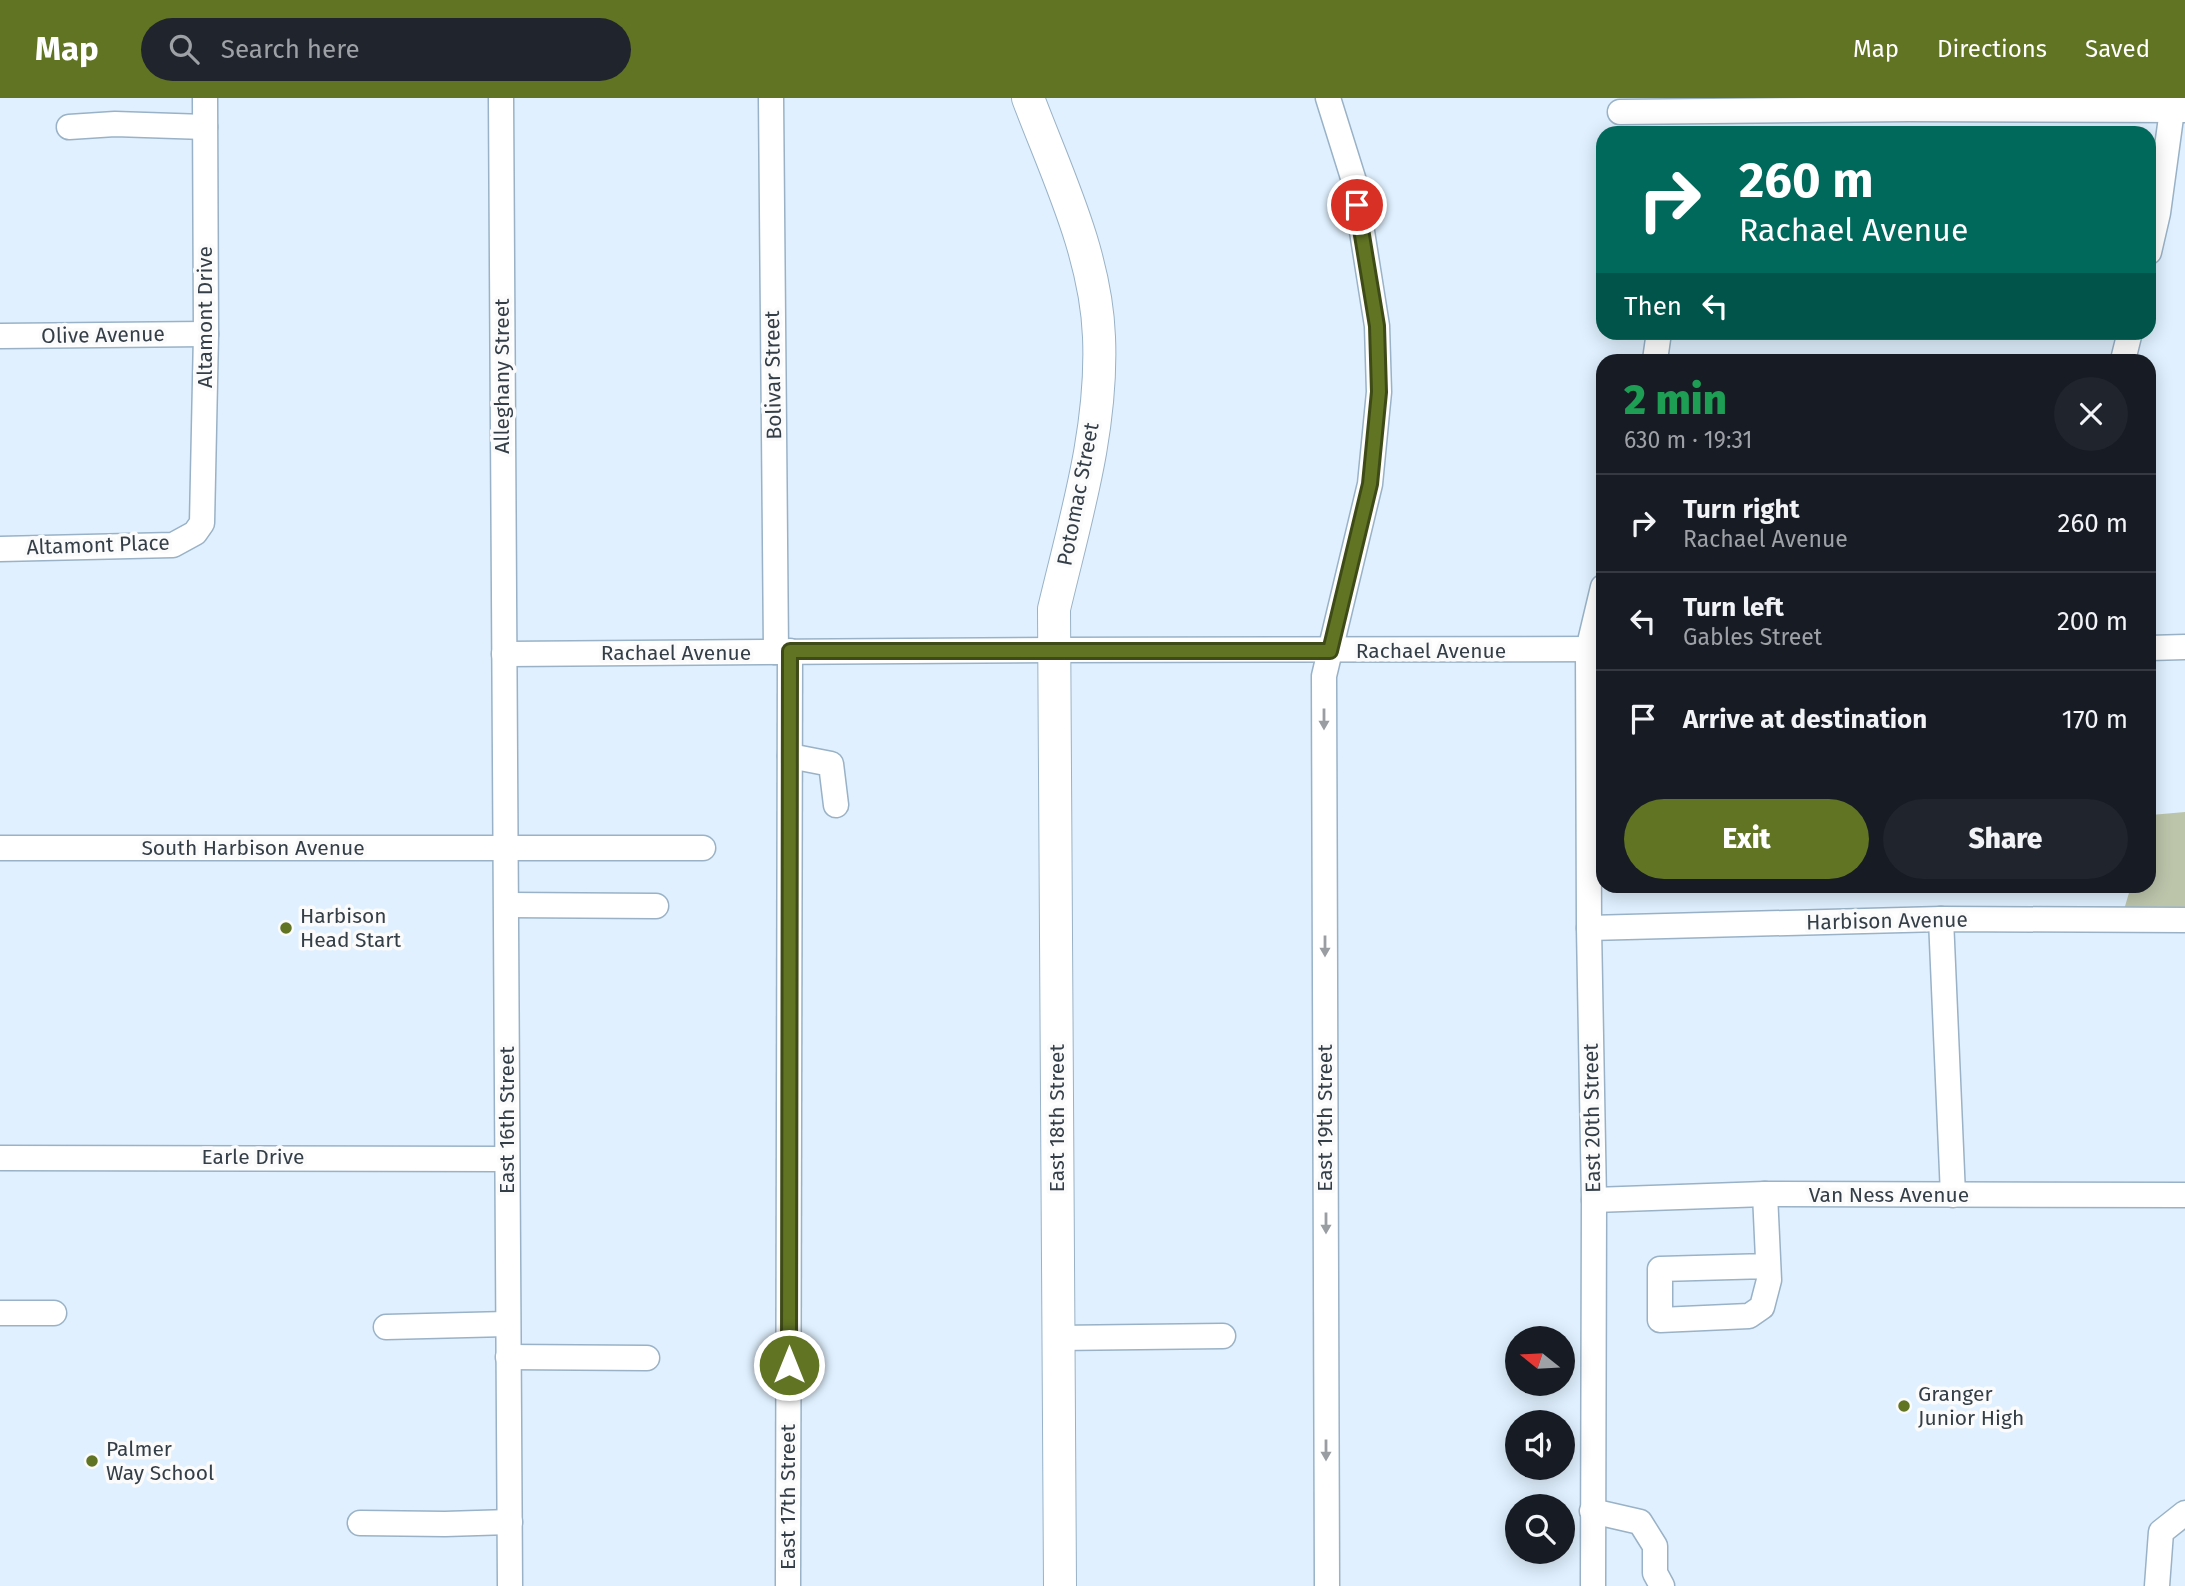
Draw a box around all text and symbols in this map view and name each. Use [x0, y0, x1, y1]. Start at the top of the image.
search box [141, 18, 631, 81]
text: Map [35, 29, 99, 69]
icon: search [165, 30, 203, 68]
text: Search here [221, 34, 360, 65]
text: Map [1853, 35, 1899, 63]
text: Directions [1937, 35, 2047, 63]
text: Saved [2085, 35, 2150, 63]
text: 260 m [1739, 151, 1874, 210]
icon: right [1624, 154, 1715, 245]
pin [1327, 175, 1387, 235]
icon: arrive [1338, 186, 1376, 224]
text: Rachael Avenue [1739, 211, 1968, 249]
street label: Altamont Drive [192, 246, 218, 388]
icon: left [1696, 287, 1734, 325]
text: Then [1624, 291, 1682, 322]
street label: Alleghany Street [489, 298, 515, 454]
street label: Bolivar Street [759, 310, 787, 440]
street label: Olive Avenue [41, 321, 165, 349]
text: 2 min [1624, 375, 1727, 425]
button: close [2054, 377, 2128, 451]
street label: Potomac Street [1051, 420, 1105, 568]
text: 630 m · 19:31 [1624, 426, 1752, 454]
text: Turn right [1683, 494, 1800, 525]
icon: right [1624, 504, 1662, 542]
text: 260 m [2058, 508, 2128, 539]
text: Rachael Avenue [1683, 525, 1848, 553]
street label: Altamont Place [26, 530, 170, 560]
text: Turn left [1683, 592, 1784, 623]
icon: left [1624, 602, 1662, 640]
text: 200 m [2057, 606, 2128, 637]
text: Gables Street [1683, 623, 1822, 651]
street label: Rachael Avenue [1356, 638, 1506, 664]
street label: Rachael Avenue [601, 640, 751, 666]
icon: arrive [1624, 700, 1662, 738]
text: Arrive at destination [1683, 704, 1927, 735]
text: 170 m [2062, 704, 2128, 735]
one-way arrow [1318, 708, 1330, 730]
button: Exit [1624, 799, 1869, 879]
button: Share [1883, 799, 2128, 879]
street label: South Harbison Avenue [141, 835, 365, 861]
place label: Harbison Head Start [300, 903, 401, 953]
street label: Harbison Avenue [1806, 907, 1968, 935]
marker: Harbison Head Start [278, 920, 294, 936]
one-way arrow [1319, 935, 1331, 957]
street label: East 18th Street [1044, 1043, 1070, 1192]
street label: East 20th Street [1578, 1043, 1606, 1193]
street label: East 19th Street [1312, 1044, 1338, 1192]
street label: East 16th Street [494, 1046, 520, 1194]
street label: Earle Drive [202, 1144, 304, 1170]
street label: Van Ness Avenue [1809, 1182, 1969, 1208]
one-way arrow [1320, 1212, 1332, 1234]
north arrow [1505, 1326, 1575, 1396]
map controls [1505, 1326, 1575, 1564]
position arrow [752, 1328, 826, 1402]
place label: Granger Junior High [1918, 1381, 2024, 1431]
marker: Granger Junior High [1896, 1398, 1912, 1414]
button: sound [1505, 1410, 1575, 1480]
street label: East 17th Street [775, 1424, 801, 1570]
place label: Palmer Way School [106, 1436, 214, 1486]
one-way arrow [1321, 1439, 1332, 1461]
marker: Palmer Way School [84, 1453, 100, 1469]
button: search [1505, 1494, 1575, 1564]

